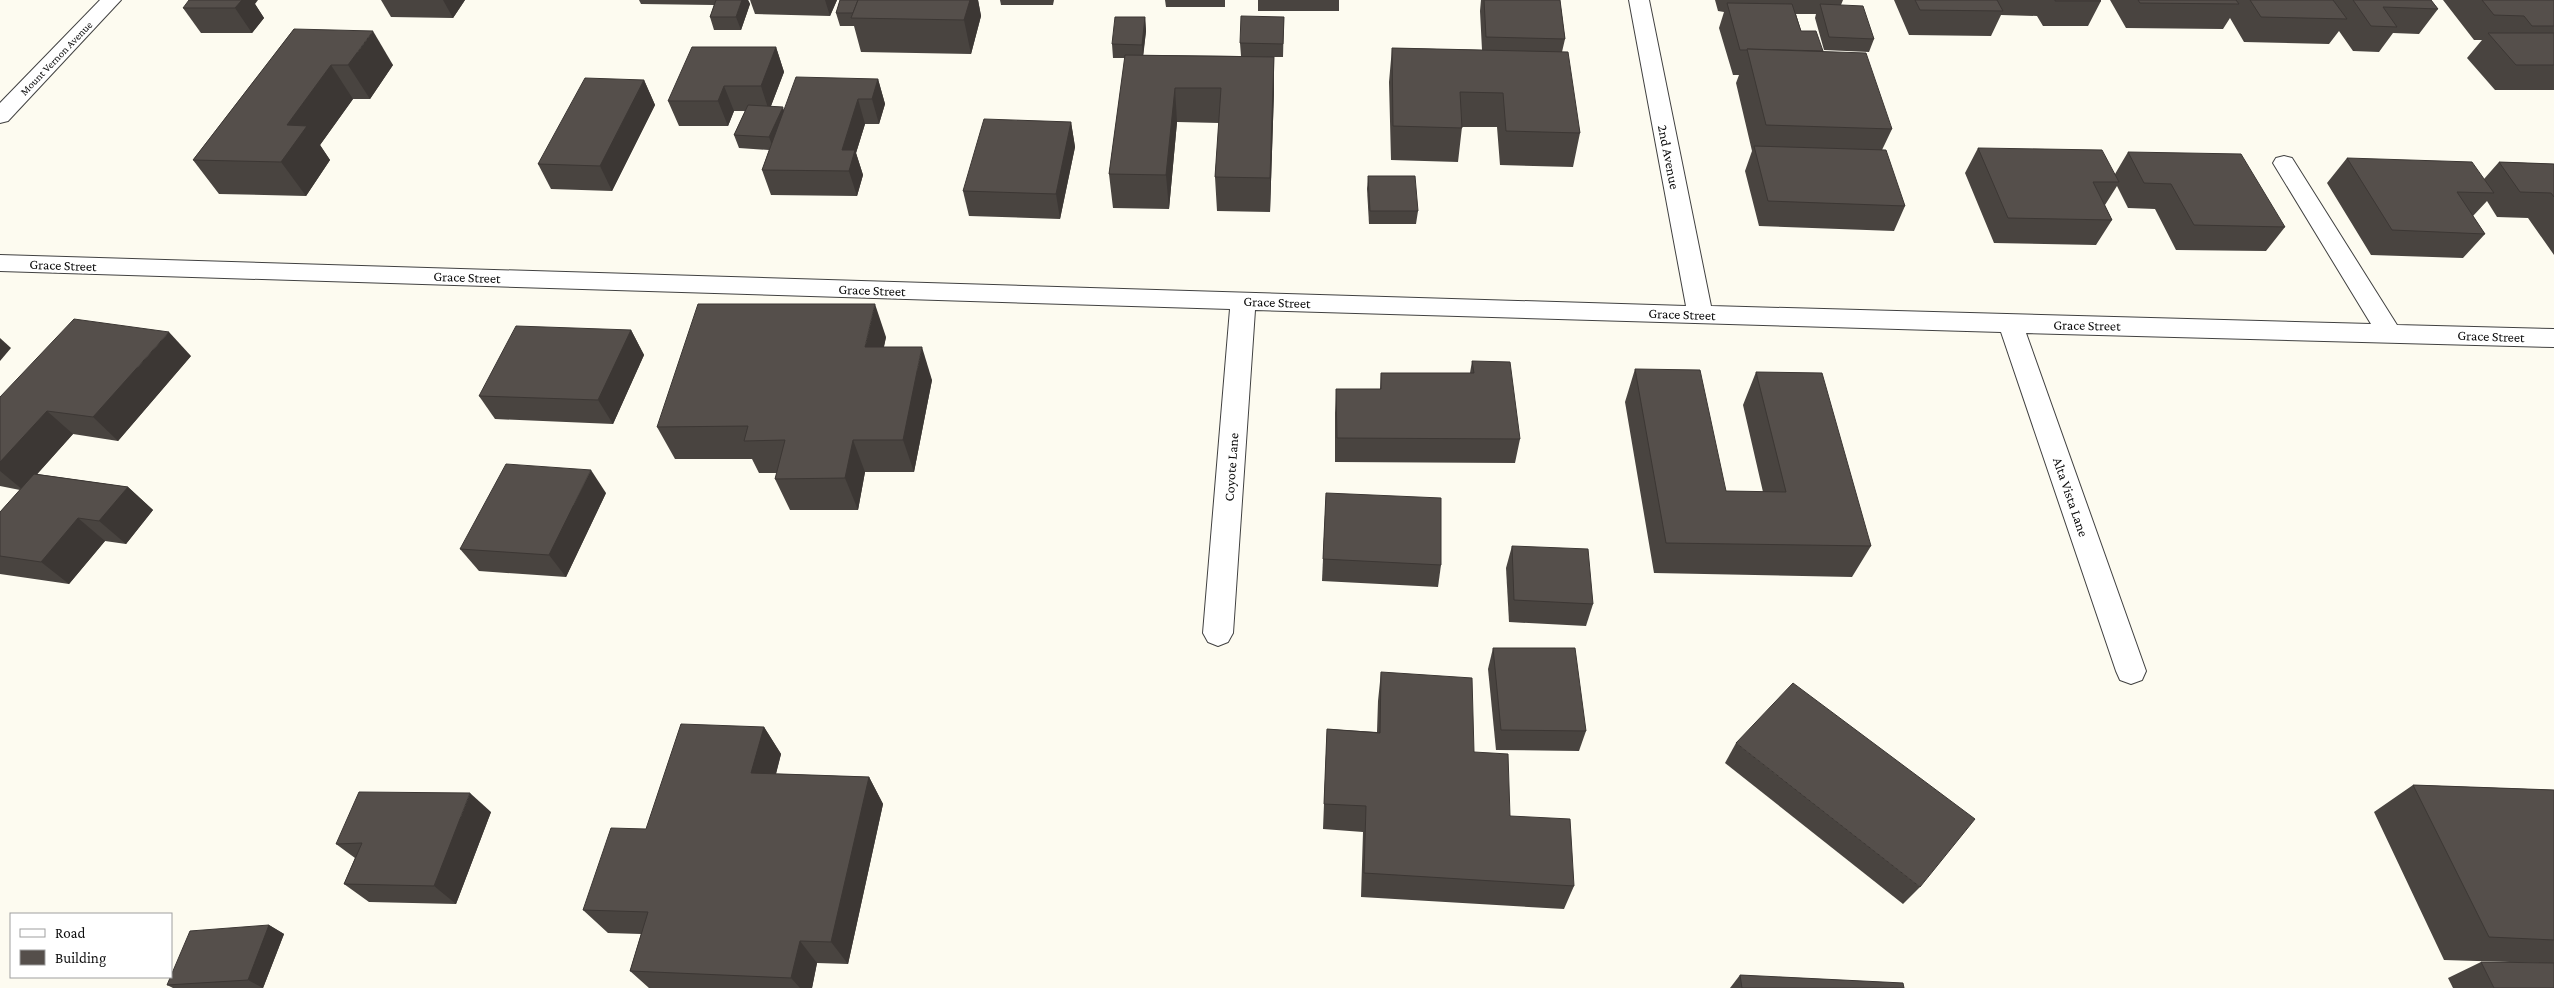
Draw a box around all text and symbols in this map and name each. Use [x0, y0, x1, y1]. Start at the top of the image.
street label: Mount Vernon Avenue [18, 18, 95, 98]
street label: 2nd Avenue [1655, 123, 1683, 191]
street label: Grace Street [29, 256, 97, 274]
street label: Grace Street [433, 268, 501, 286]
street label: Grace Street [838, 281, 906, 299]
street label: Grace Street [1243, 293, 1311, 311]
street label: Grace Street [1648, 305, 1716, 323]
street label: Grace Street [2053, 316, 2121, 334]
street label: Grace Street [2457, 327, 2525, 345]
street label: Coyote Lane [1221, 432, 1241, 502]
street label: Alta Vista Lane [2050, 455, 2092, 539]
legend [10, 913, 172, 978]
text: Road [55, 925, 86, 941]
text: Building [55, 950, 106, 967]

